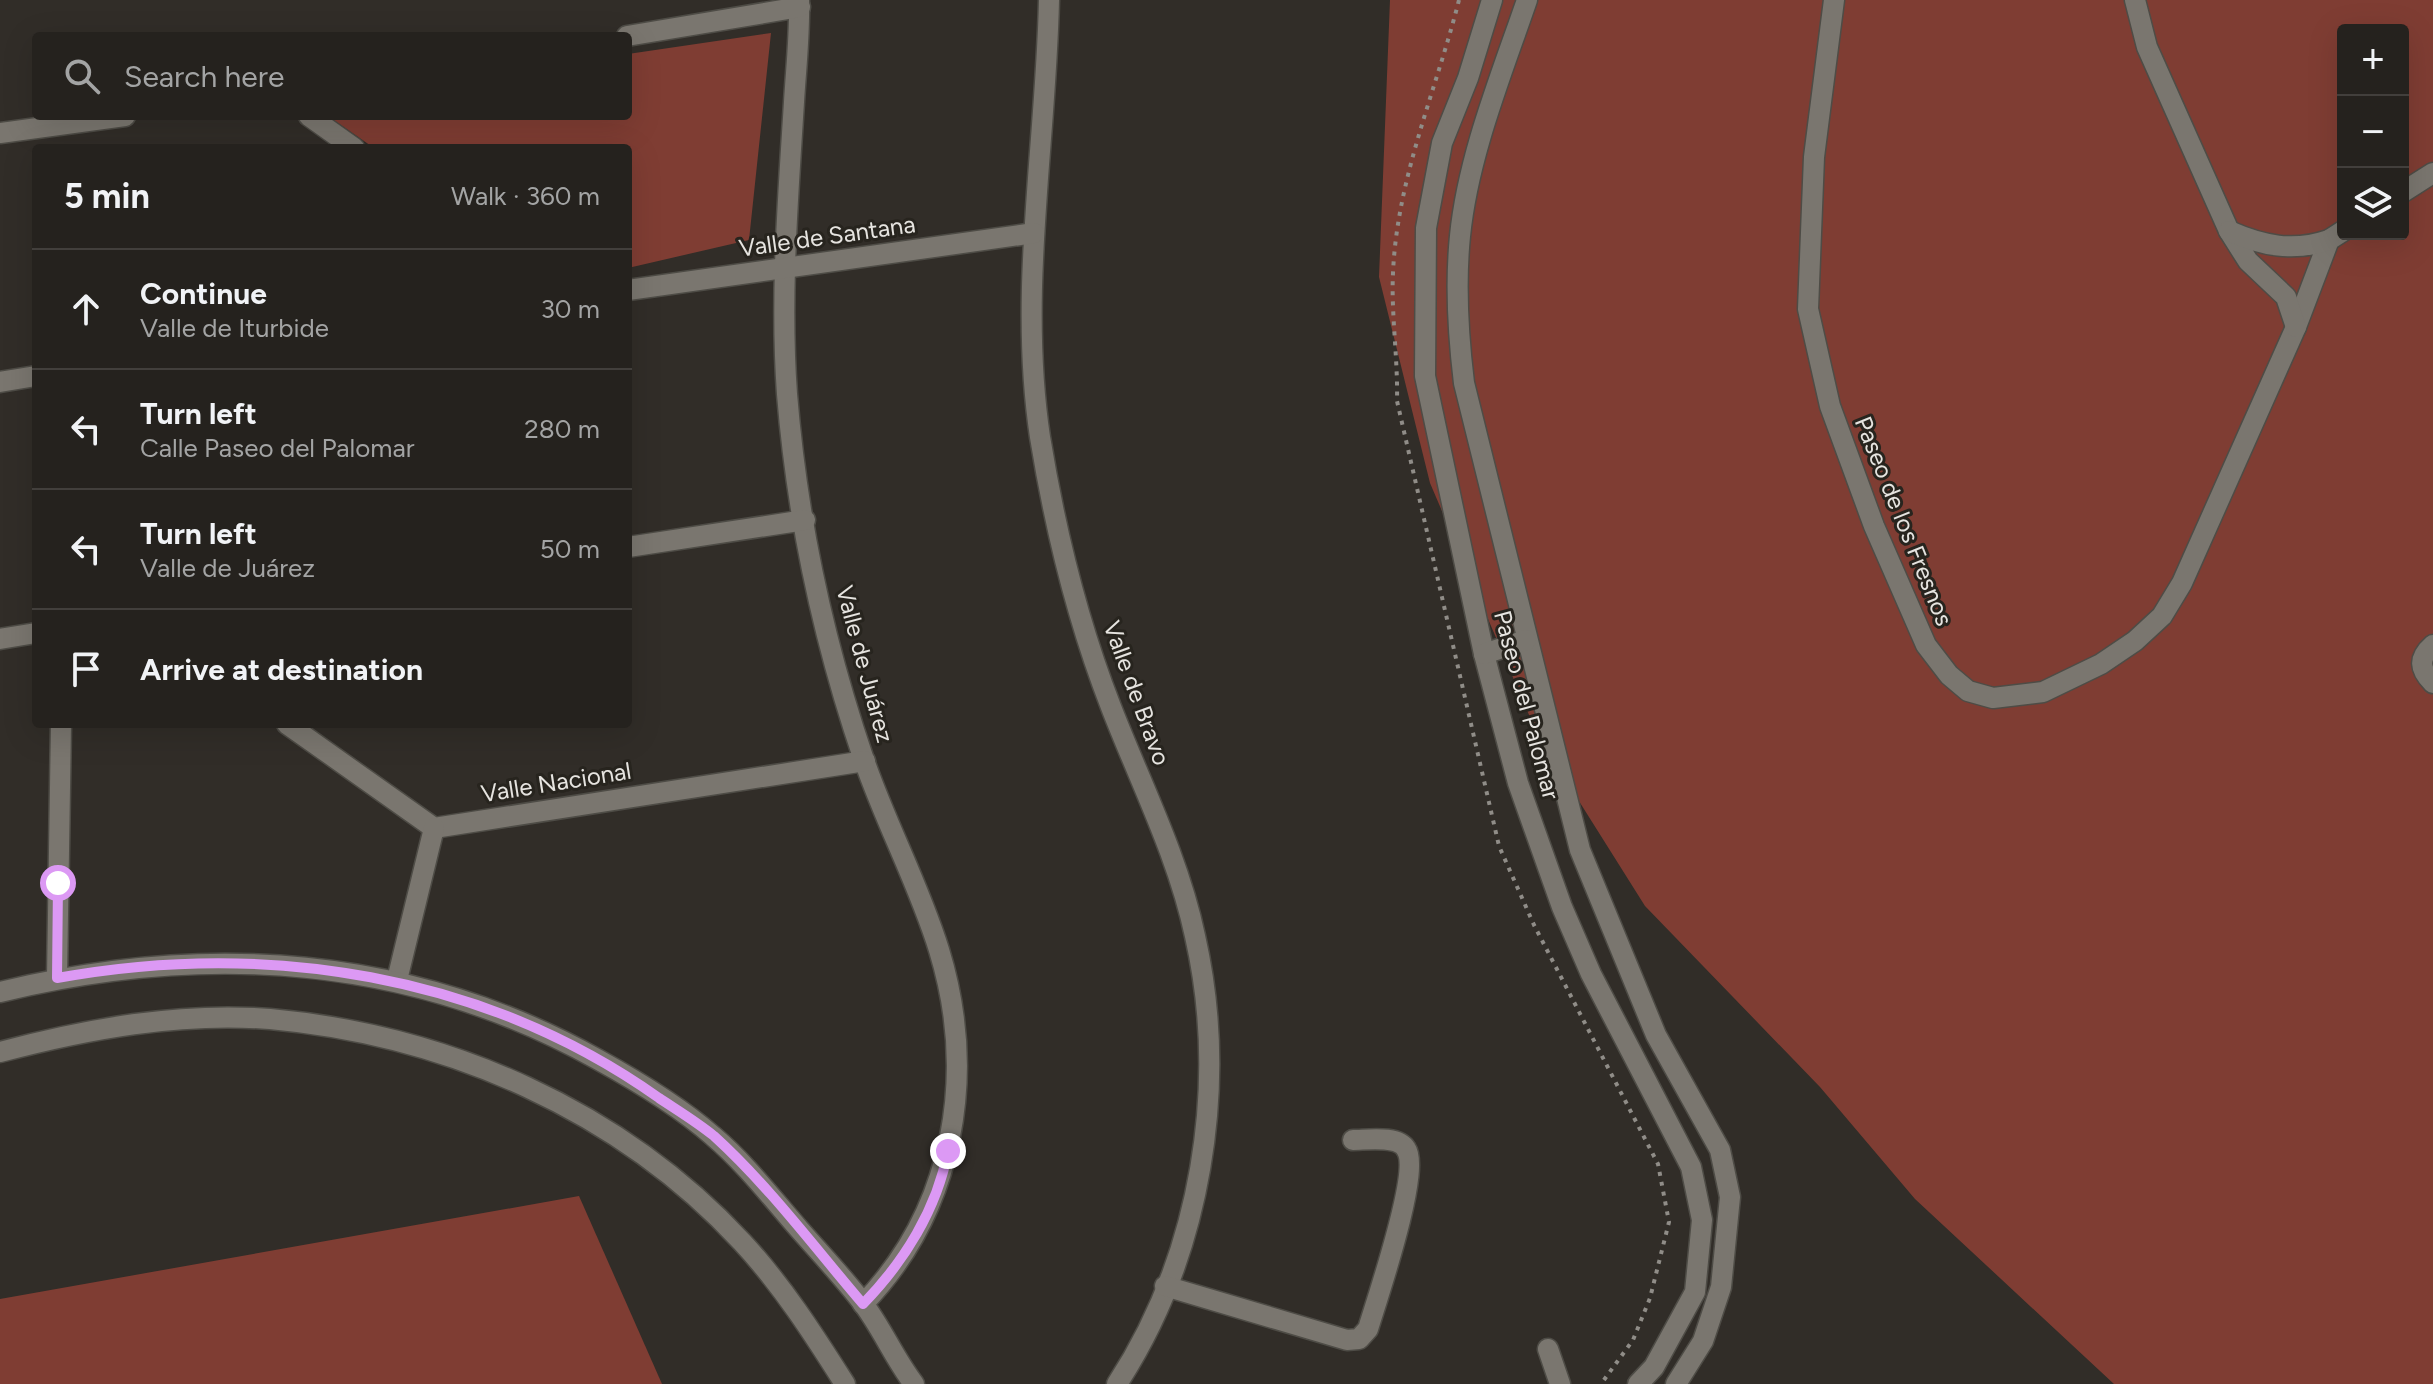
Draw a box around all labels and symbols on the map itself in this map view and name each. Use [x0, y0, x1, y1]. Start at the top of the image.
street label: Valle de Santana [737, 209, 917, 263]
street label: Paseo de los Fresnos [1849, 412, 1959, 630]
street label: Valle de Juárez [830, 582, 900, 746]
street label: Paseo del Palomar [1488, 607, 1566, 803]
street label: Valle de Bravo [1097, 617, 1177, 769]
street label: Valle Nacional [479, 756, 633, 808]
route start [40, 865, 76, 901]
route end [930, 1133, 966, 1169]

